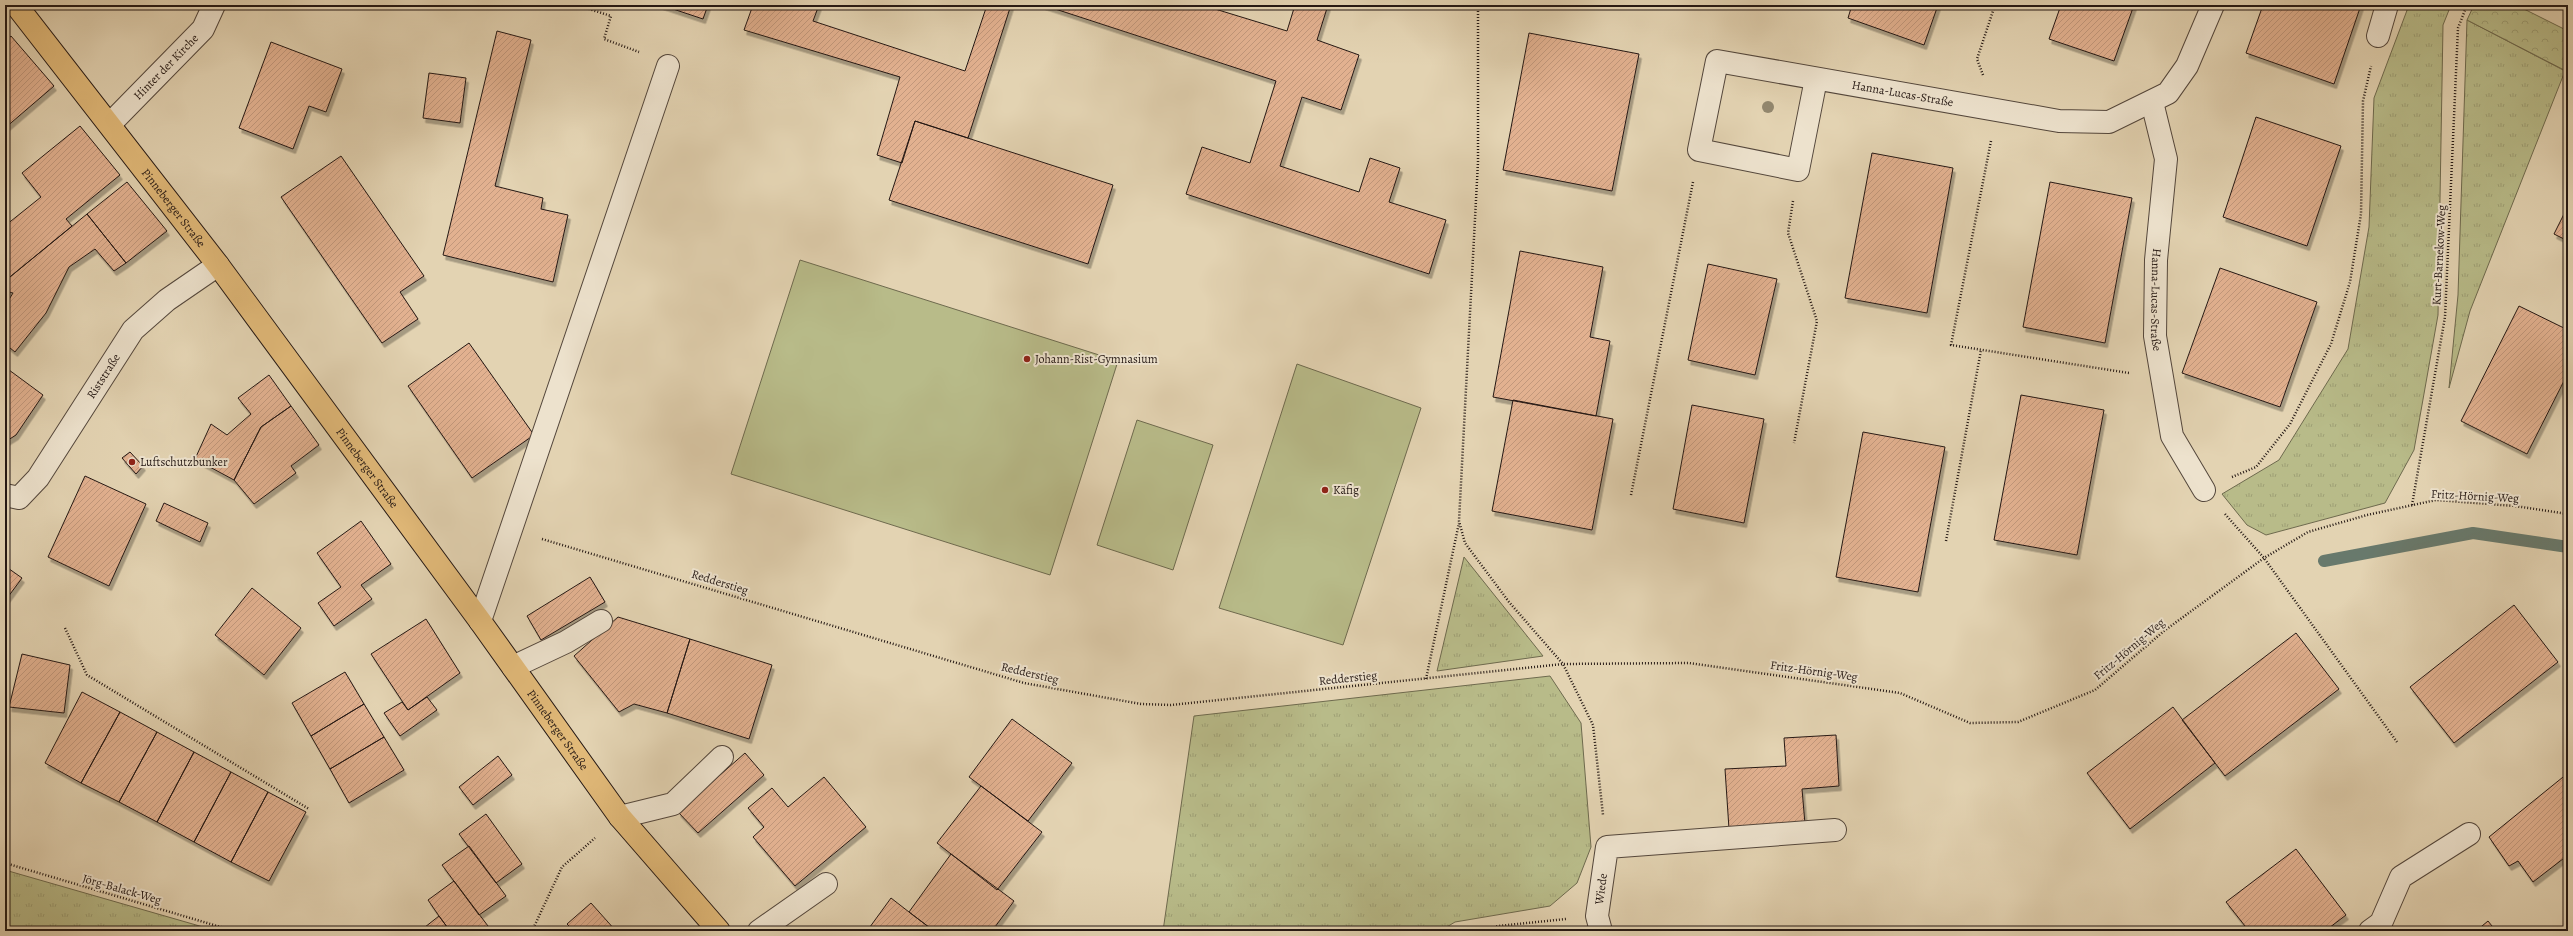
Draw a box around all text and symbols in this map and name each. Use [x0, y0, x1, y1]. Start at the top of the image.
street label: Hinter der Kirche [130, 30, 202, 103]
street label: Hanna-Lucas-Straße [1851, 77, 1955, 110]
street label: Pinneberger Straße [138, 165, 209, 251]
street label: Kurt-Barnekow-Weg [2428, 204, 2450, 306]
street label: Hanna-Lucas-Straße [2147, 248, 2165, 352]
street label: Riststraße [83, 350, 124, 402]
place label: Johann-Rist-Gymnasium [1035, 351, 1158, 367]
marker: Johann-Rist-Gymnasium [1022, 354, 1032, 364]
street label: Pinneberger Straße [332, 424, 402, 511]
place label: Luftschutzbunker [140, 454, 228, 470]
marker: Luftschutzbunker [127, 457, 137, 467]
place label: Käfig [1333, 482, 1359, 498]
marker: Käfig [1320, 485, 1330, 495]
street label: Fritz-Hörnig-Weg [2431, 486, 2519, 506]
street label: Redderstieg [690, 566, 750, 598]
street label: Fritz-Hörnig-Weg [2090, 615, 2168, 683]
street label: Fritz-Hörnig-Weg [1769, 657, 1859, 685]
street label: Redderstieg [1000, 659, 1060, 687]
street label: Redderstieg [1318, 667, 1378, 689]
street label: Pinneberger Straße [523, 686, 592, 773]
street label: Jörg-Balack-Weg [81, 870, 163, 908]
street label: Wiede [1591, 872, 1611, 906]

